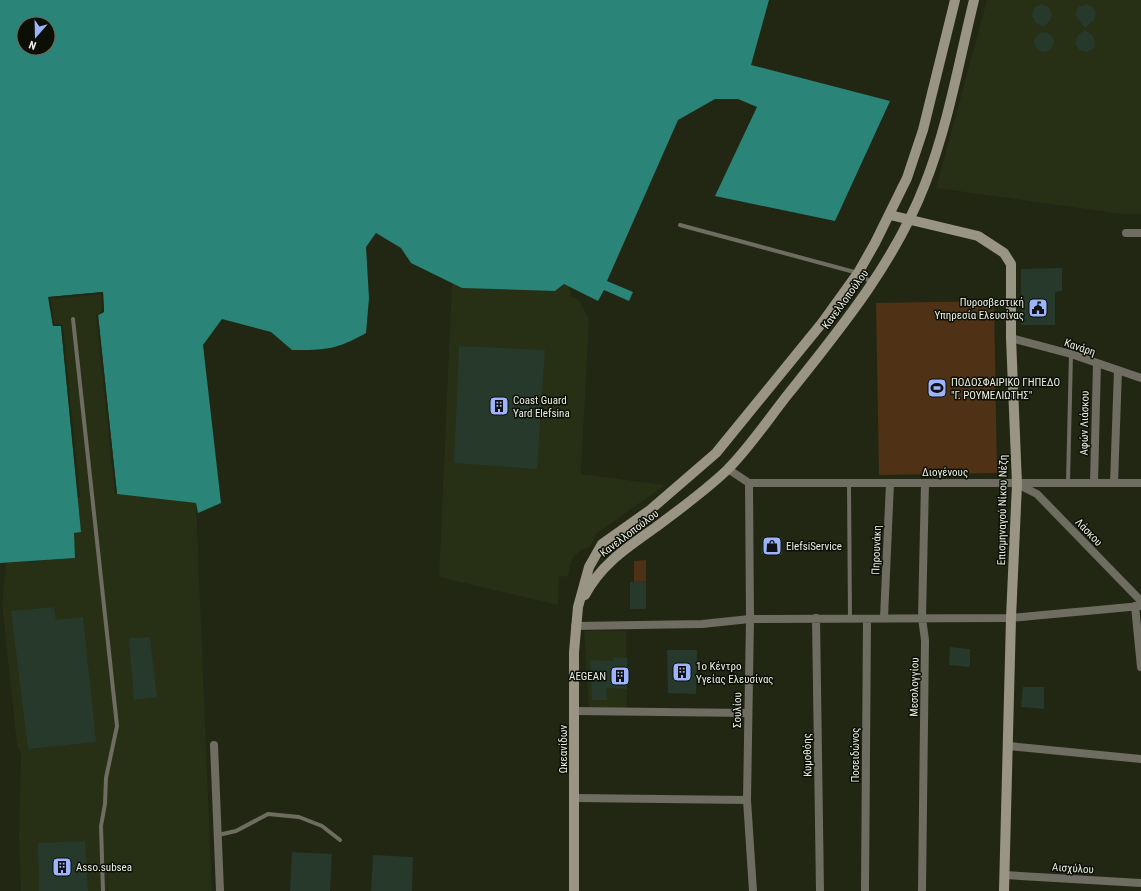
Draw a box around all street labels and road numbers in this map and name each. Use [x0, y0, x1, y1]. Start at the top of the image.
street label: Κανελλοπούλου [820, 267, 871, 332]
street label: Κανάρη [1062, 336, 1097, 359]
street label: Αφών Λιάσκου [1077, 390, 1092, 456]
street label: Επισμηναγού Νίκου Νέζη [995, 455, 1010, 565]
street label: Διογένους [922, 466, 968, 479]
street label: Κανελλοπούλου [597, 507, 661, 560]
street label: Λάσκου [1072, 516, 1105, 549]
street label: Πηρουνάκη [869, 525, 884, 575]
street label: Μεσολογγίου [907, 657, 922, 717]
street label: Σουλίου [731, 692, 744, 728]
street label: Ωκεανίδων [557, 725, 570, 773]
street label: Ποσειδώνος [849, 728, 862, 782]
street label: Κυμοθόης [801, 733, 814, 777]
street label: Αισχύλου [1052, 861, 1094, 876]

